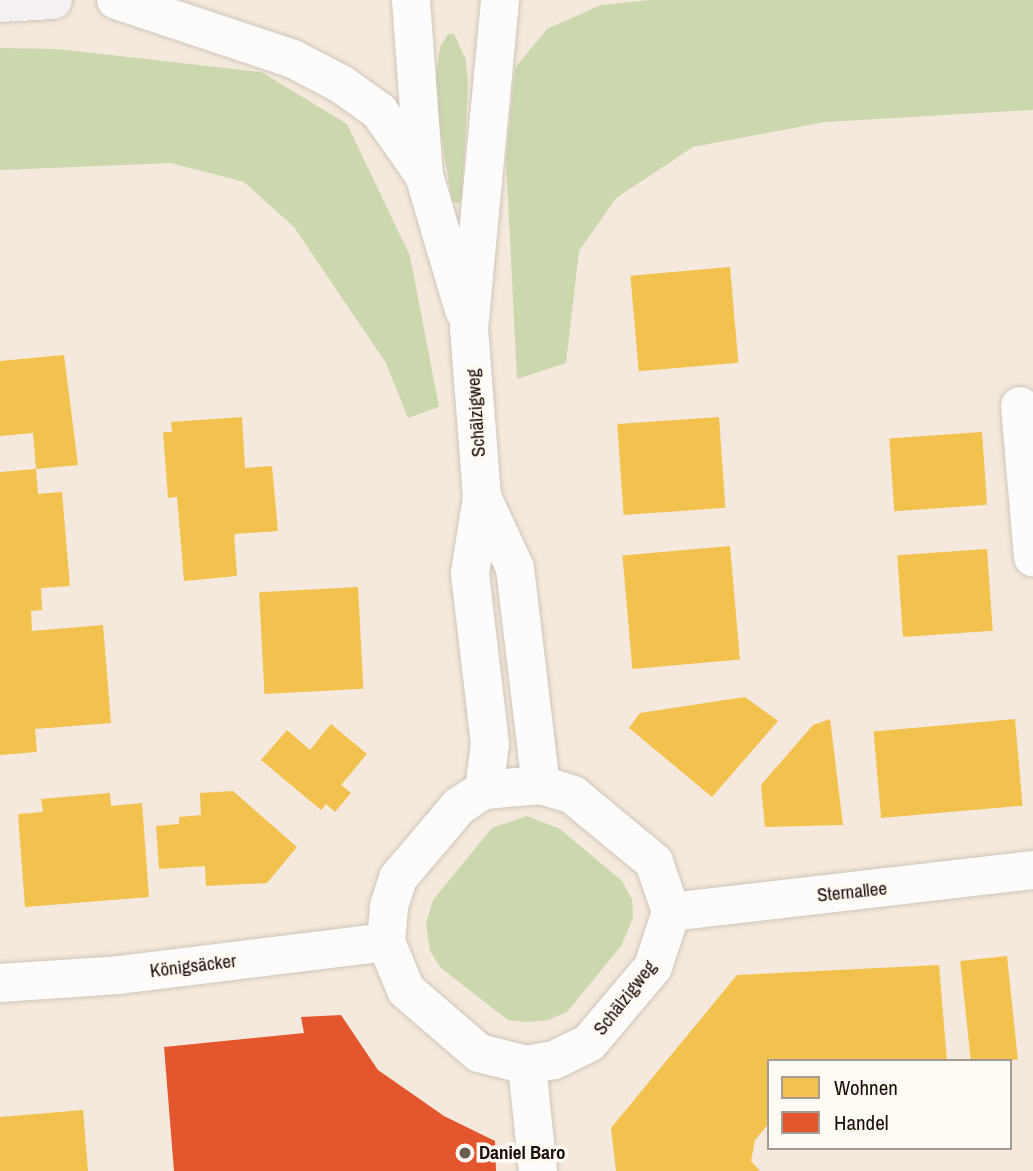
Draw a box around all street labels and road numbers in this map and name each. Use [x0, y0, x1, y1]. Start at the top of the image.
street label: Schälzigweg [462, 368, 490, 458]
street label: Sternallee [816, 877, 888, 907]
street label: Königsäcker [149, 949, 237, 983]
street label: Schälzigweg [589, 956, 661, 1040]

